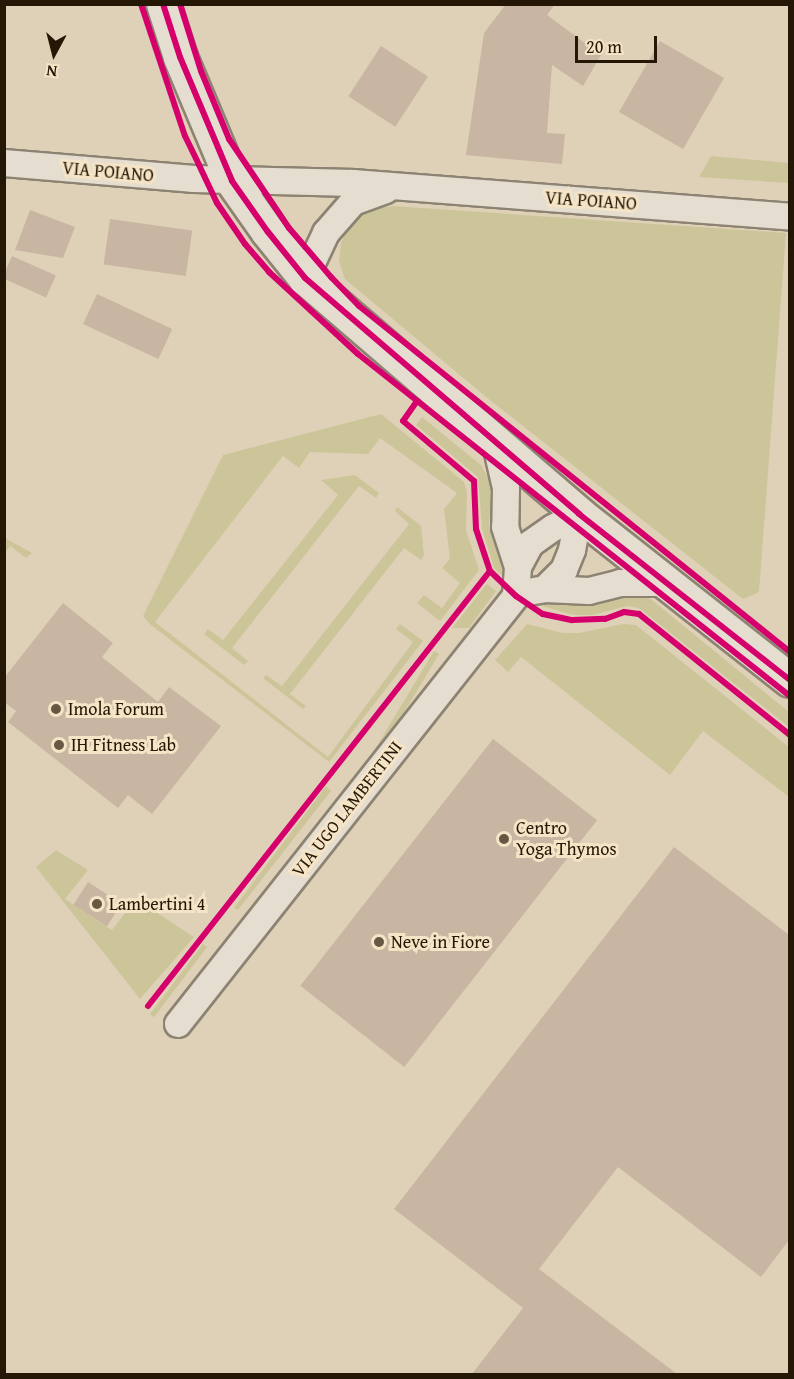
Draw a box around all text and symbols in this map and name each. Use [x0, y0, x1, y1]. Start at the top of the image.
north arrow [24, 24, 84, 84]
scale bar [578, 24, 660, 62]
text: 20 m [586, 33, 622, 60]
text: N [45, 59, 59, 84]
street label: VIA POIANO [61, 157, 155, 187]
street label: VIA POIANO [544, 187, 638, 215]
place label: Imola Forum [68, 698, 164, 720]
marker: Imola Forum [49, 702, 63, 716]
place label: IH Fitness Lab [71, 734, 176, 756]
street label: VIA UGO LAMBERTINI [287, 737, 407, 881]
marker: IH Fitness Lab [52, 738, 66, 752]
place label: Centro Yoga Thymos [516, 818, 617, 860]
marker: Centro Yoga Thymos [497, 832, 511, 846]
place label: Lambertini 4 [109, 893, 205, 915]
marker: Lambertini 4 [90, 897, 104, 911]
place label: Neve in Fiore [391, 931, 490, 953]
marker: Neve in Fiore [372, 935, 386, 949]

